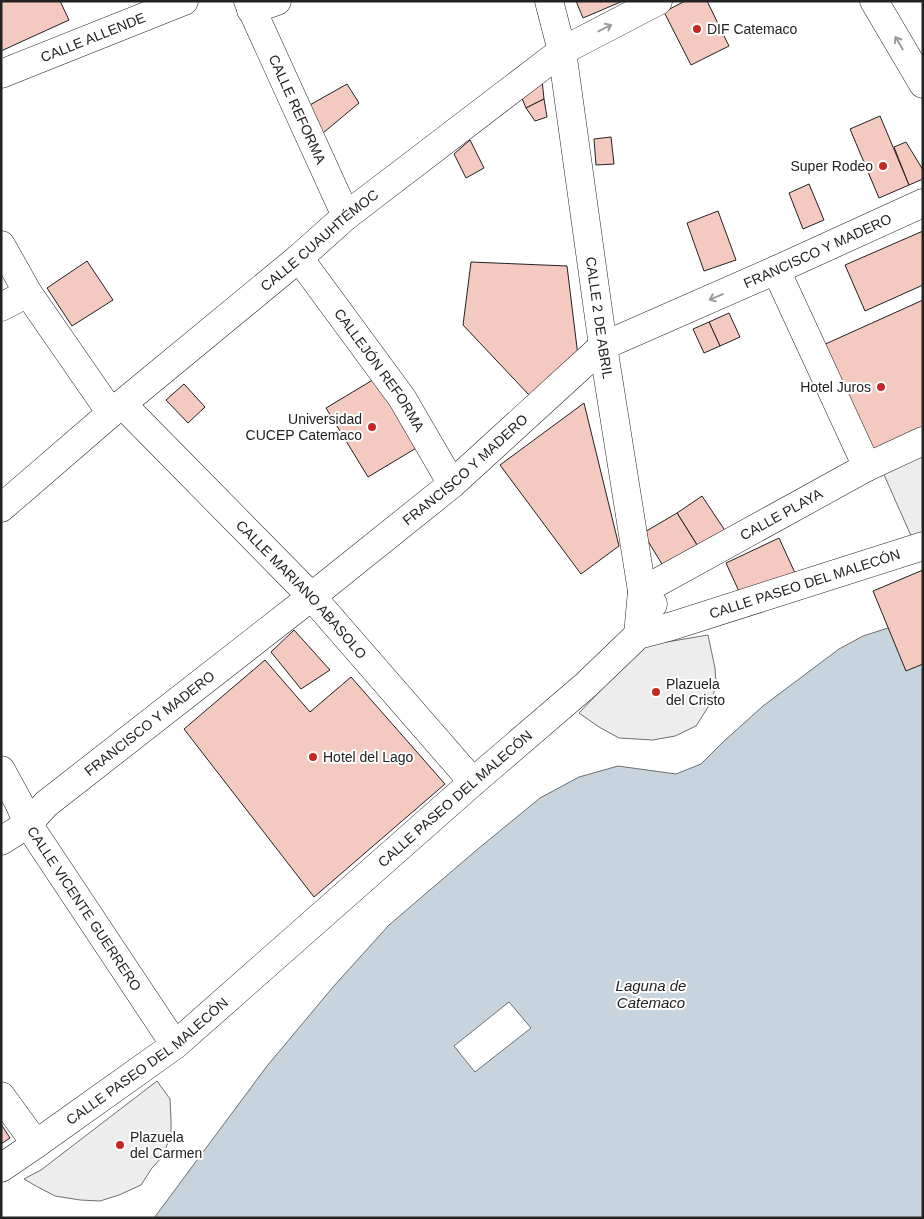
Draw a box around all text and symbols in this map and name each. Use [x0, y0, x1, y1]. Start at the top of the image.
street label: CALLE ALLENDE [38, 9, 148, 65]
place label: DIF Catemaco [707, 21, 797, 37]
one-way arrow [598, 23, 613, 33]
marker: DIF Catemaco [691, 23, 703, 35]
one-way arrow [893, 36, 903, 50]
street label: CALLE REFORMA [266, 52, 329, 167]
place label: Super Rodeo [790, 158, 873, 174]
marker: Super Rodeo [877, 160, 889, 172]
street label: CALLE CUAUHTÉMOC [257, 186, 381, 294]
street label: FRANCISCO Y MADERO [741, 210, 894, 291]
street label: CALLE 2 DE ABRIL [583, 256, 616, 380]
one-way arrow [709, 292, 724, 302]
street label: CALLEJÓN REFORMA [331, 305, 428, 435]
place label: Hotel Juros [800, 379, 871, 395]
marker: Hotel Juros [875, 381, 887, 393]
place label: Universidad CUCEP Catemaco [246, 411, 362, 443]
street label: FRANCISCO Y MADERO [399, 411, 531, 528]
marker: Universidad CUCEP Catemaco [366, 421, 378, 433]
street label: CALLE PLAYA [737, 485, 826, 543]
street label: CALLE MARIANO ABASOLO [233, 517, 370, 662]
street label: CALLE PASEO DEL MALECÓN [707, 546, 902, 622]
street label: FRANCISCO Y MADERO [81, 667, 218, 779]
place label: Plazuela del Cristo [666, 676, 725, 708]
marker: Plazuela del Cristo [650, 686, 662, 698]
street label: CALLE PASEO DEL MALECÓN [375, 727, 535, 870]
place label: Hotel del Lago [323, 749, 414, 765]
marker: Hotel del Lago [307, 751, 319, 763]
street label: CALLE VICENTE GUERRERO [24, 823, 145, 994]
water label: Laguna de Catemaco [616, 977, 686, 1011]
street label: CALLE PASEO DEL MALECÓN [63, 994, 231, 1128]
place label: Plazuela del Carmen [130, 1129, 202, 1161]
marker: Plazuela del Carmen [114, 1139, 126, 1151]

